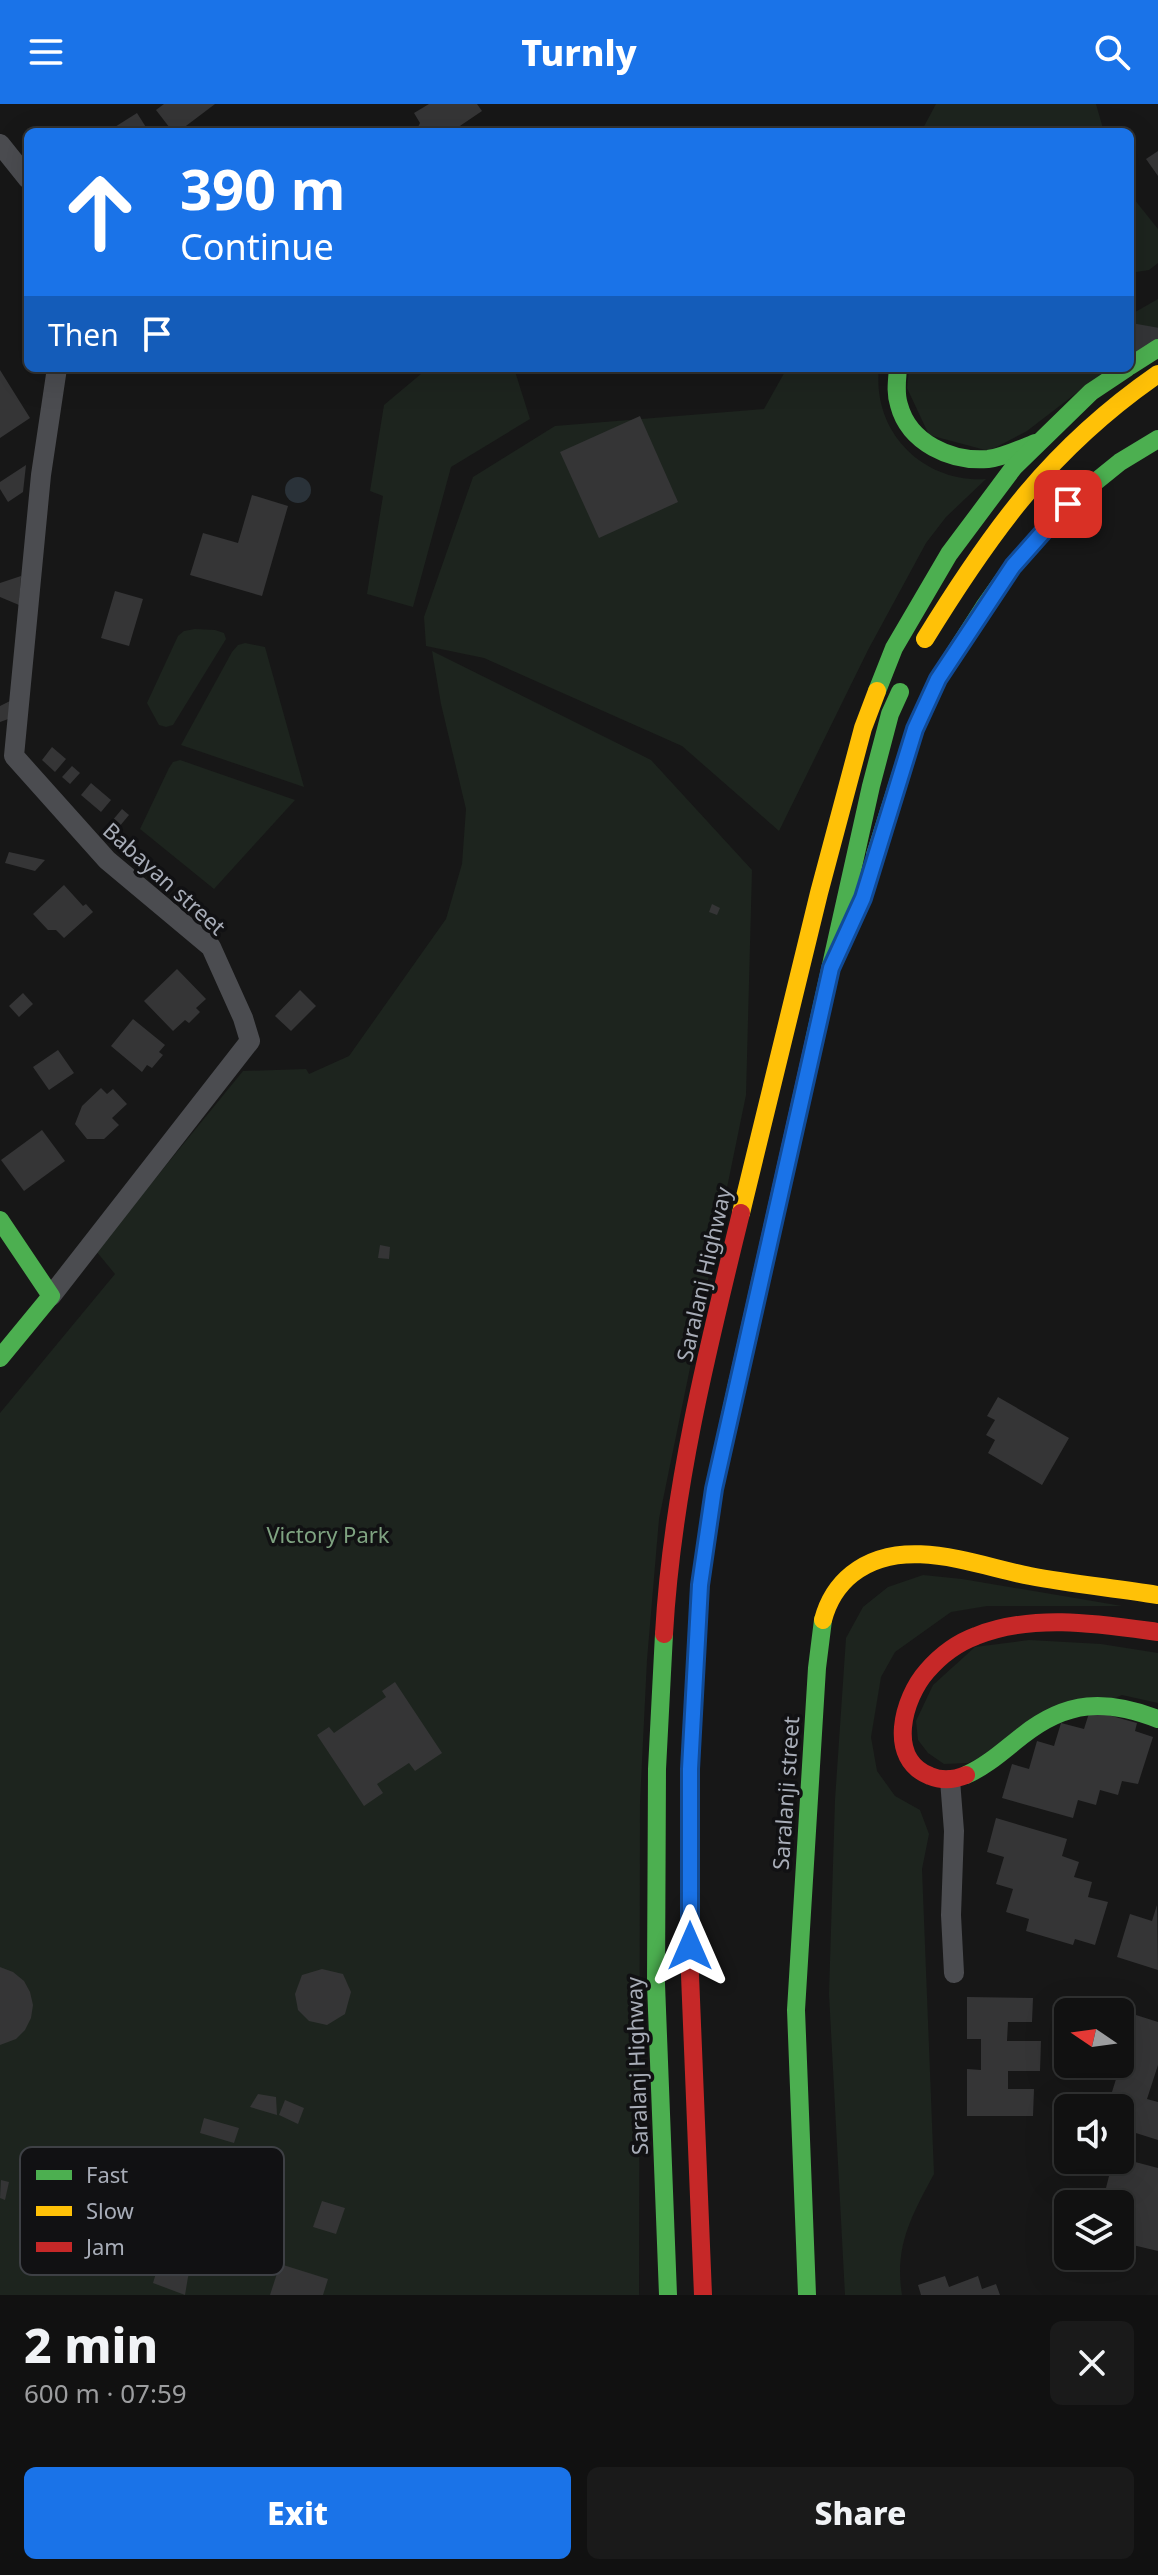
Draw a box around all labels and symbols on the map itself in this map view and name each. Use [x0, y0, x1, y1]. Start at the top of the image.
pin [1034, 470, 1102, 538]
street label: Babayan street [97, 815, 233, 941]
street label: Saralanj Highway [668, 1183, 738, 1364]
park label: Victory Park [266, 1519, 390, 1549]
street label: Saralanji street [765, 1715, 805, 1871]
position arrow [648, 1904, 732, 1988]
street label: Saralanj Highway [618, 1976, 654, 2156]
north arrow [1054, 1998, 1134, 2078]
legend [20, 2147, 284, 2275]
text: Fast [86, 2159, 128, 2189]
text: Slow [86, 2195, 135, 2225]
text: Jam [84, 2231, 125, 2261]

